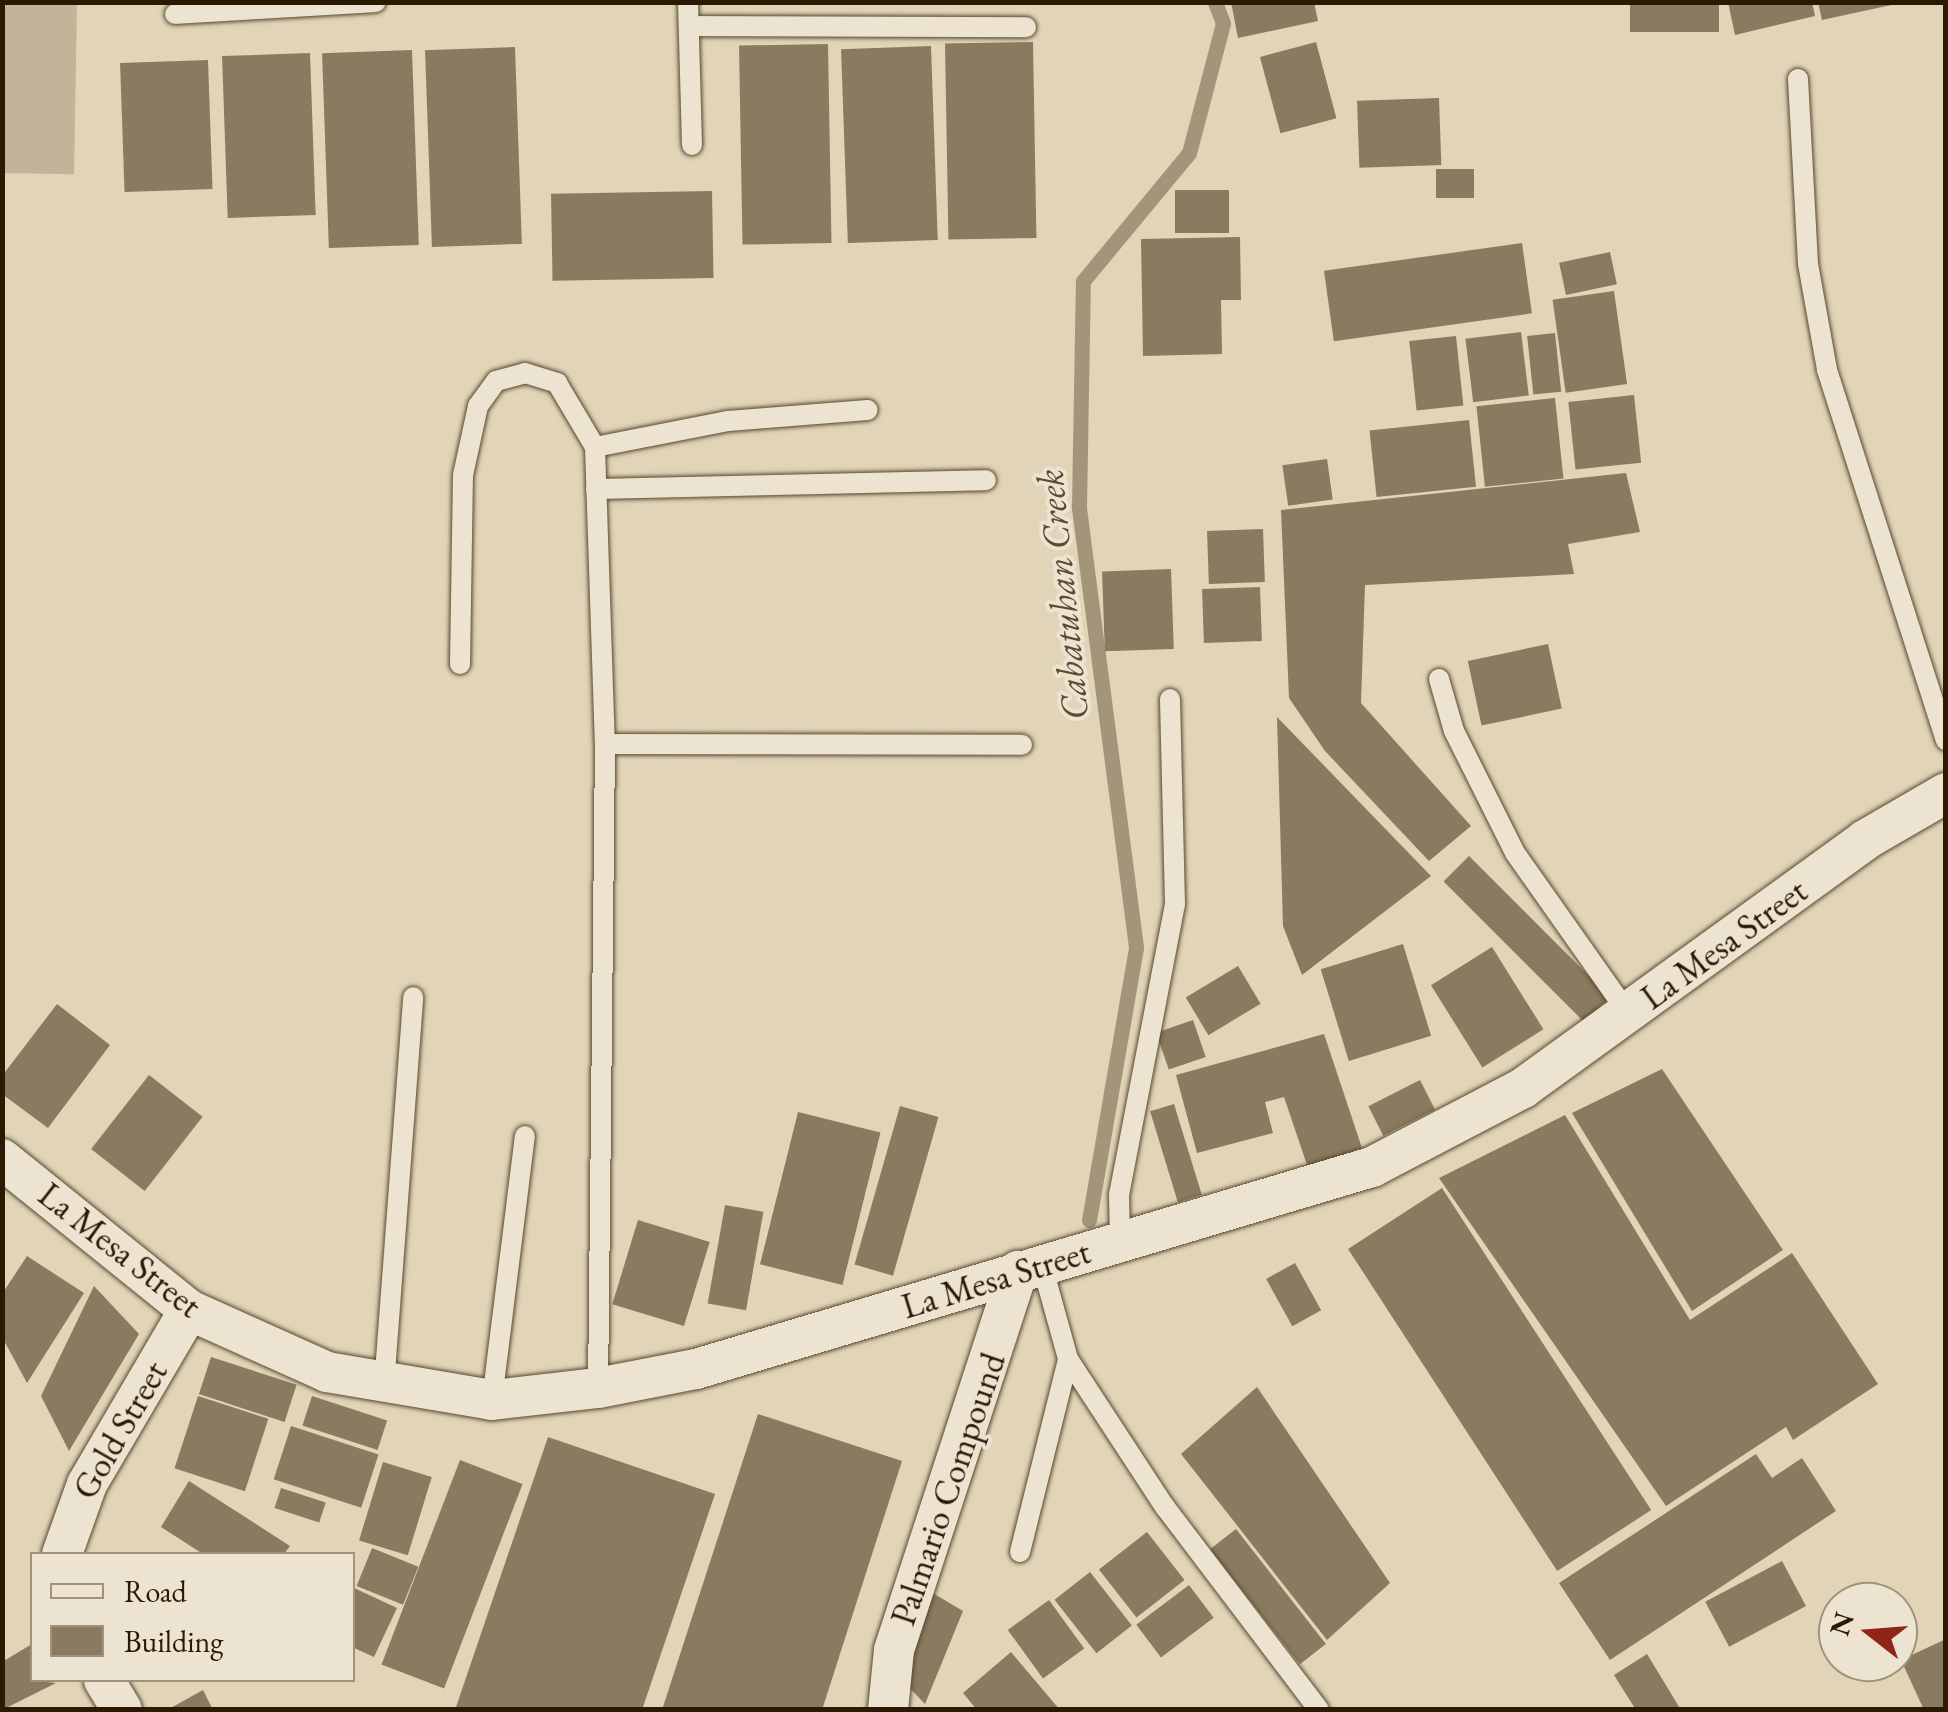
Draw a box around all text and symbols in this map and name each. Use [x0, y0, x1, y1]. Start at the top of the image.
water label: Cabatuhan Creek [1026, 467, 1098, 723]
street label: La Mesa Street [1633, 870, 1815, 1018]
street label: La Mesa Street [30, 1173, 210, 1327]
street label: La Mesa Street [897, 1230, 1095, 1328]
street label: Palmario Compound [882, 1347, 1014, 1631]
street label: Gold Street [64, 1354, 176, 1506]
legend [30, 1552, 355, 1682]
text: Road [124, 1572, 187, 1611]
north arrow [1818, 1582, 1918, 1682]
text: N [1821, 1608, 1862, 1640]
text: Building [124, 1622, 223, 1661]

